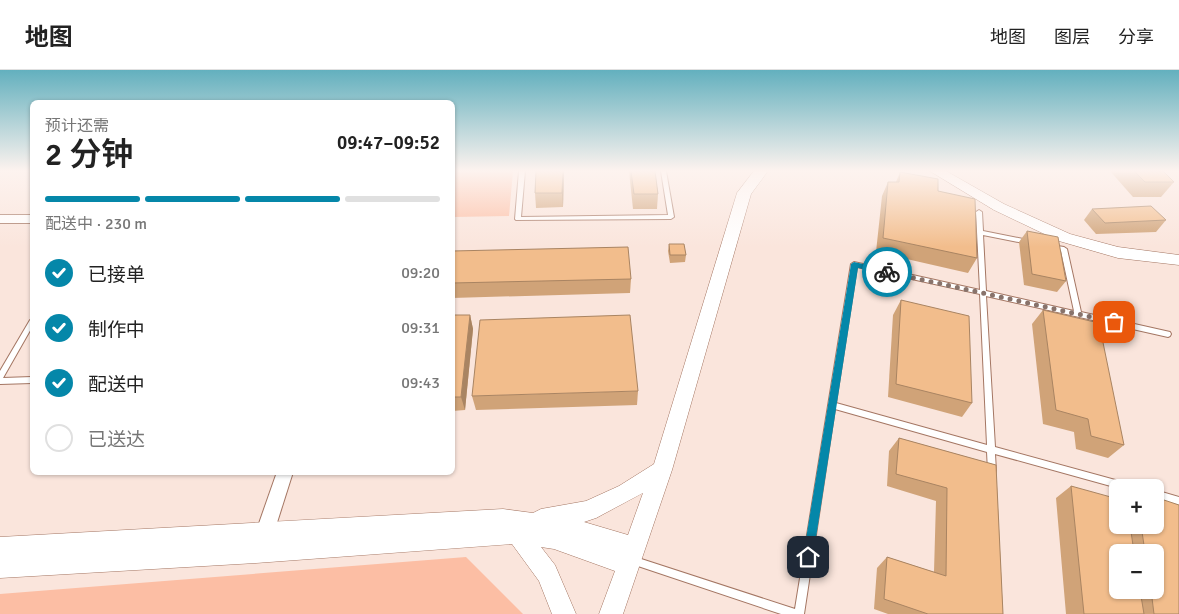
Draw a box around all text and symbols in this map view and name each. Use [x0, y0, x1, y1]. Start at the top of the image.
text: 地图 [25, 22, 73, 52]
text: 地图 [990, 26, 1026, 48]
text: 图层 [1054, 26, 1090, 48]
text: 分享 [1118, 26, 1154, 48]
text: 预计还需 [45, 116, 109, 136]
text: 09:47–09:52 [337, 131, 440, 155]
text: 2 分钟 [45, 135, 133, 174]
text: 配送中 · 230 m [45, 214, 147, 234]
courier [862, 247, 912, 297]
icon: bike [873, 258, 901, 286]
icon: check [45, 259, 73, 287]
text: 已接单 [88, 263, 145, 287]
text: 09:20 [401, 263, 440, 283]
pin [1093, 301, 1135, 343]
icon: bag [1100, 308, 1128, 336]
icon: check [45, 314, 73, 342]
text: 制作中 [88, 318, 145, 342]
text: 09:31 [401, 318, 440, 338]
icon: check [45, 369, 73, 397]
text: 配送中 [88, 373, 145, 397]
text: 09:43 [401, 373, 440, 393]
text: 已送达 [88, 428, 145, 452]
map controls [1109, 479, 1164, 599]
button: + [1109, 479, 1164, 534]
pin [787, 536, 829, 578]
icon: home [794, 543, 822, 571]
button: − [1109, 544, 1164, 599]

